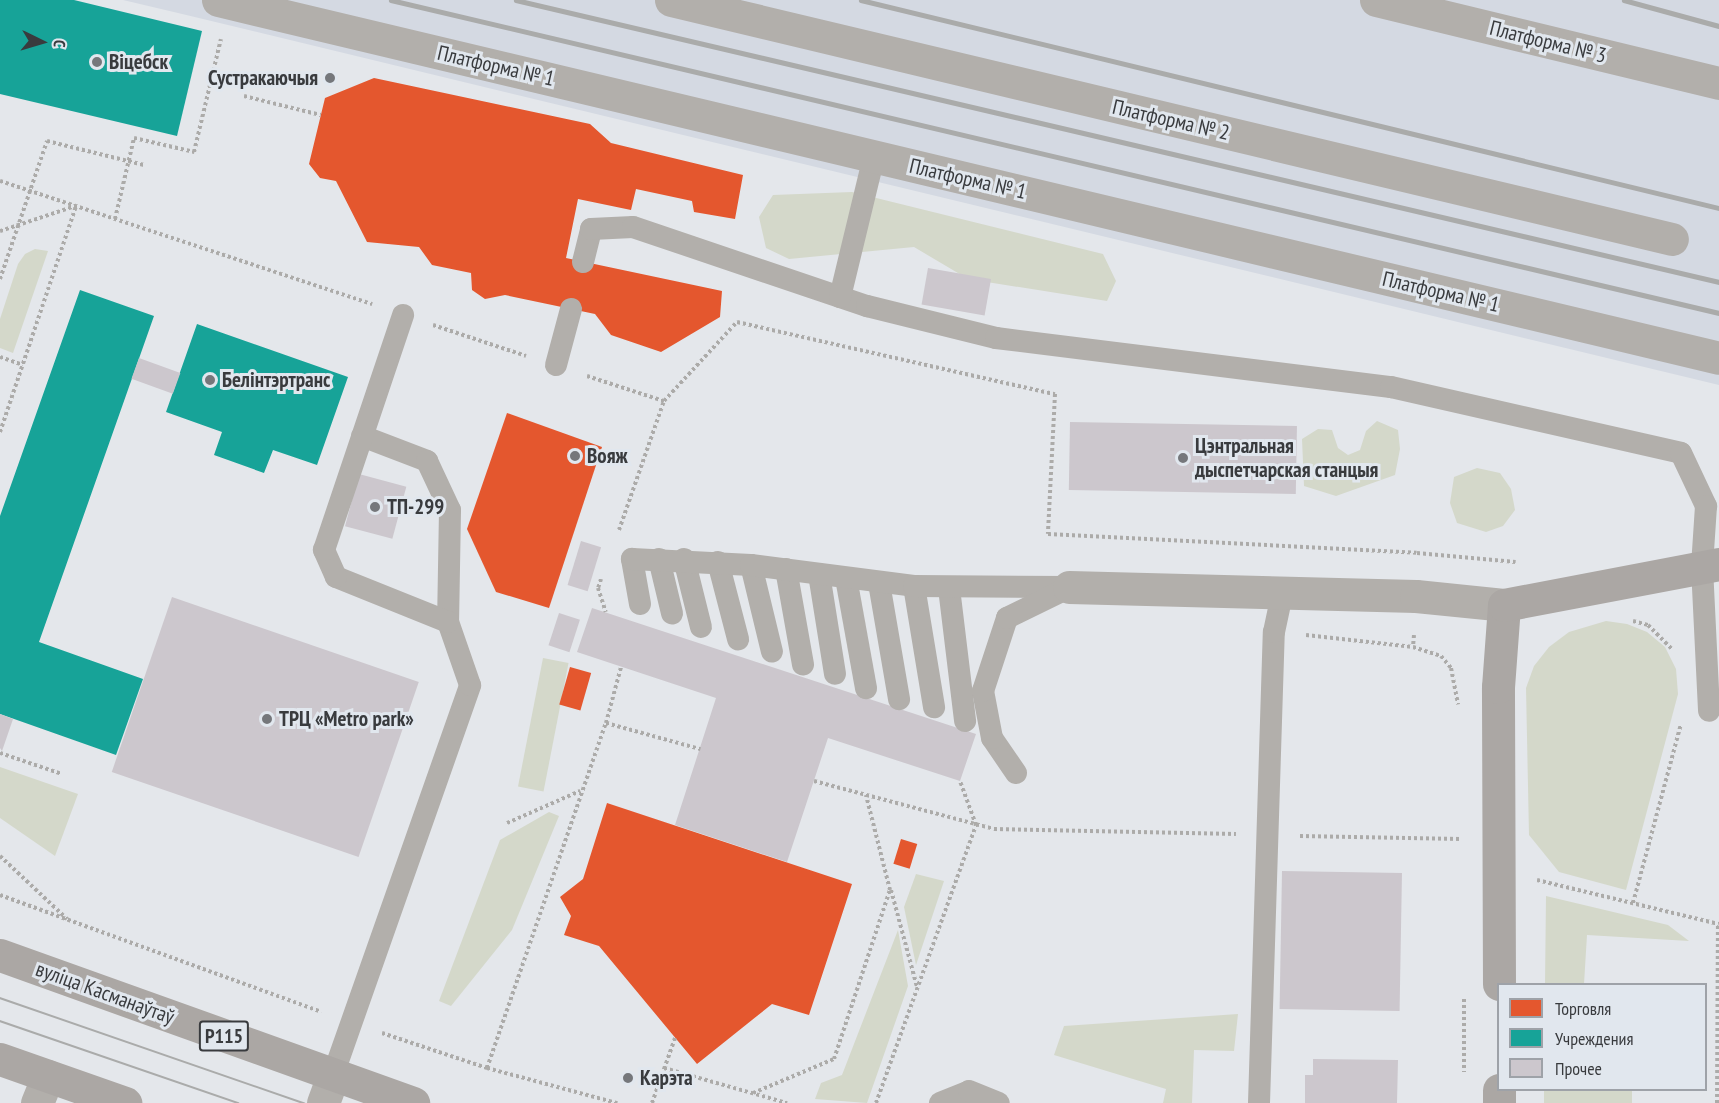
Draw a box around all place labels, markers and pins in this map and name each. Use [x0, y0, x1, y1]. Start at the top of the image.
place label: Віцебск [109, 49, 168, 75]
marker: Віцебск [90, 55, 104, 69]
place label: Сустракаючыя [208, 65, 318, 91]
marker: Сустракаючыя [323, 71, 337, 85]
place label: Белінтэртранс [222, 367, 330, 393]
marker: Белінтэртранс [203, 373, 217, 387]
place label: Цэнтральная дыспетчарская станцыя [1195, 433, 1378, 483]
place label: Вояж [587, 443, 628, 469]
marker: Вояж [568, 449, 582, 463]
marker: Цэнтральная дыспетчарская станцыя [1176, 451, 1190, 465]
place label: ТП-299 [387, 494, 444, 520]
marker: ТП-299 [368, 500, 382, 514]
place label: ТРЦ «Metro park» [279, 706, 414, 732]
marker: ТРЦ «Metro park» [260, 712, 274, 726]
place label: Карэта [640, 1065, 693, 1091]
marker: Карэта [621, 1071, 635, 1085]

